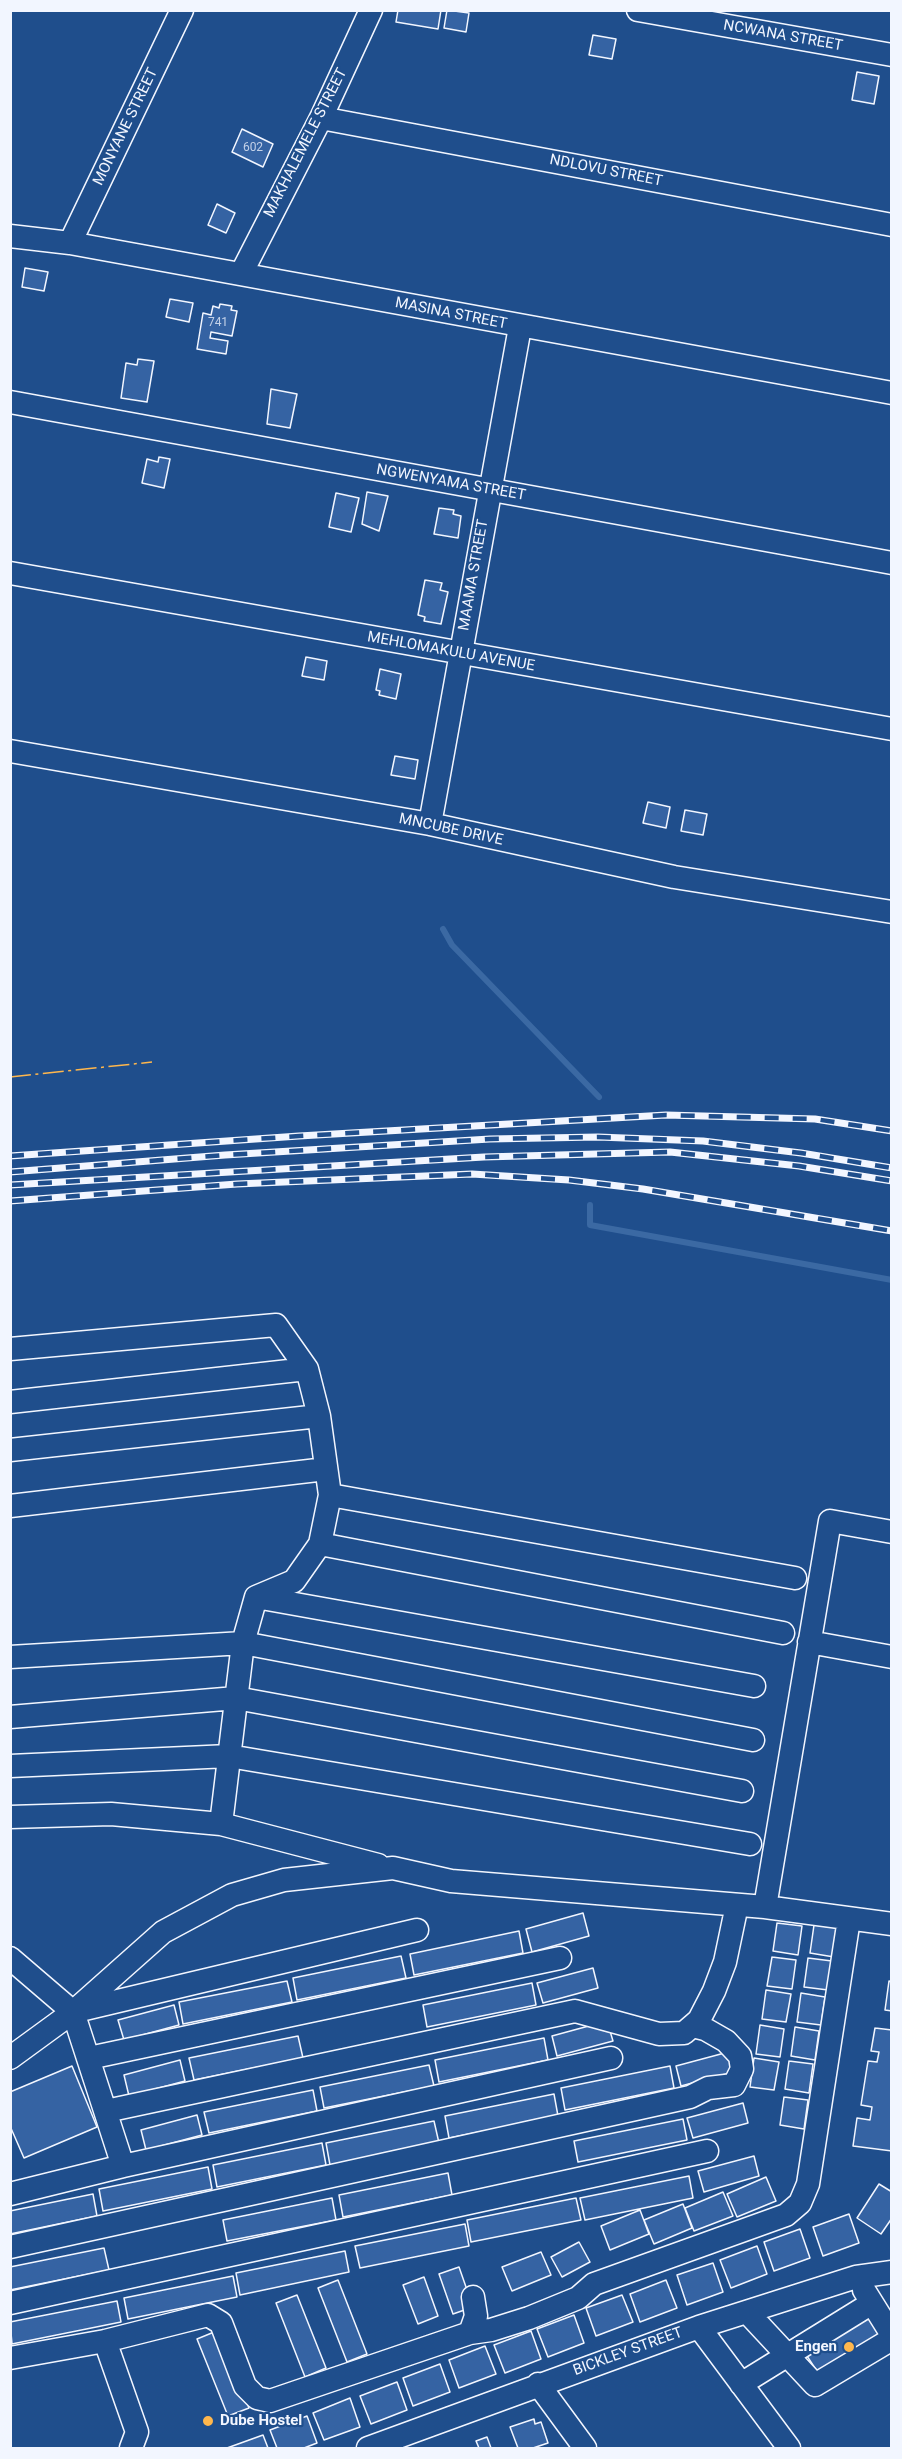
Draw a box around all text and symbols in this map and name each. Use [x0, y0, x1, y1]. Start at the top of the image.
street label: NCWANA STREET [722, 17, 844, 55]
street label: MONYANE STREET [90, 65, 162, 189]
street label: MAKHALEMELE STREET [261, 65, 351, 221]
house number: 602 [243, 141, 263, 155]
street label: NDLOVU STREET [548, 151, 664, 191]
street label: MASINA STREET [394, 294, 508, 334]
house number: 741 [208, 316, 228, 330]
street label: NGWENYAMA STREET [375, 461, 527, 505]
street label: MAAMA STREET [455, 518, 493, 632]
street label: MEHLOMAKULU AVENUE [366, 628, 536, 676]
street label: MNCUBE DRIVE [397, 810, 505, 850]
street label: BICKLEY STREET [571, 2324, 685, 2380]
place label: Engen [795, 2338, 837, 2356]
marker: Engen [842, 2340, 856, 2354]
place label: Dube Hostel [220, 2412, 302, 2430]
marker: Dube Hostel [201, 2414, 215, 2428]

